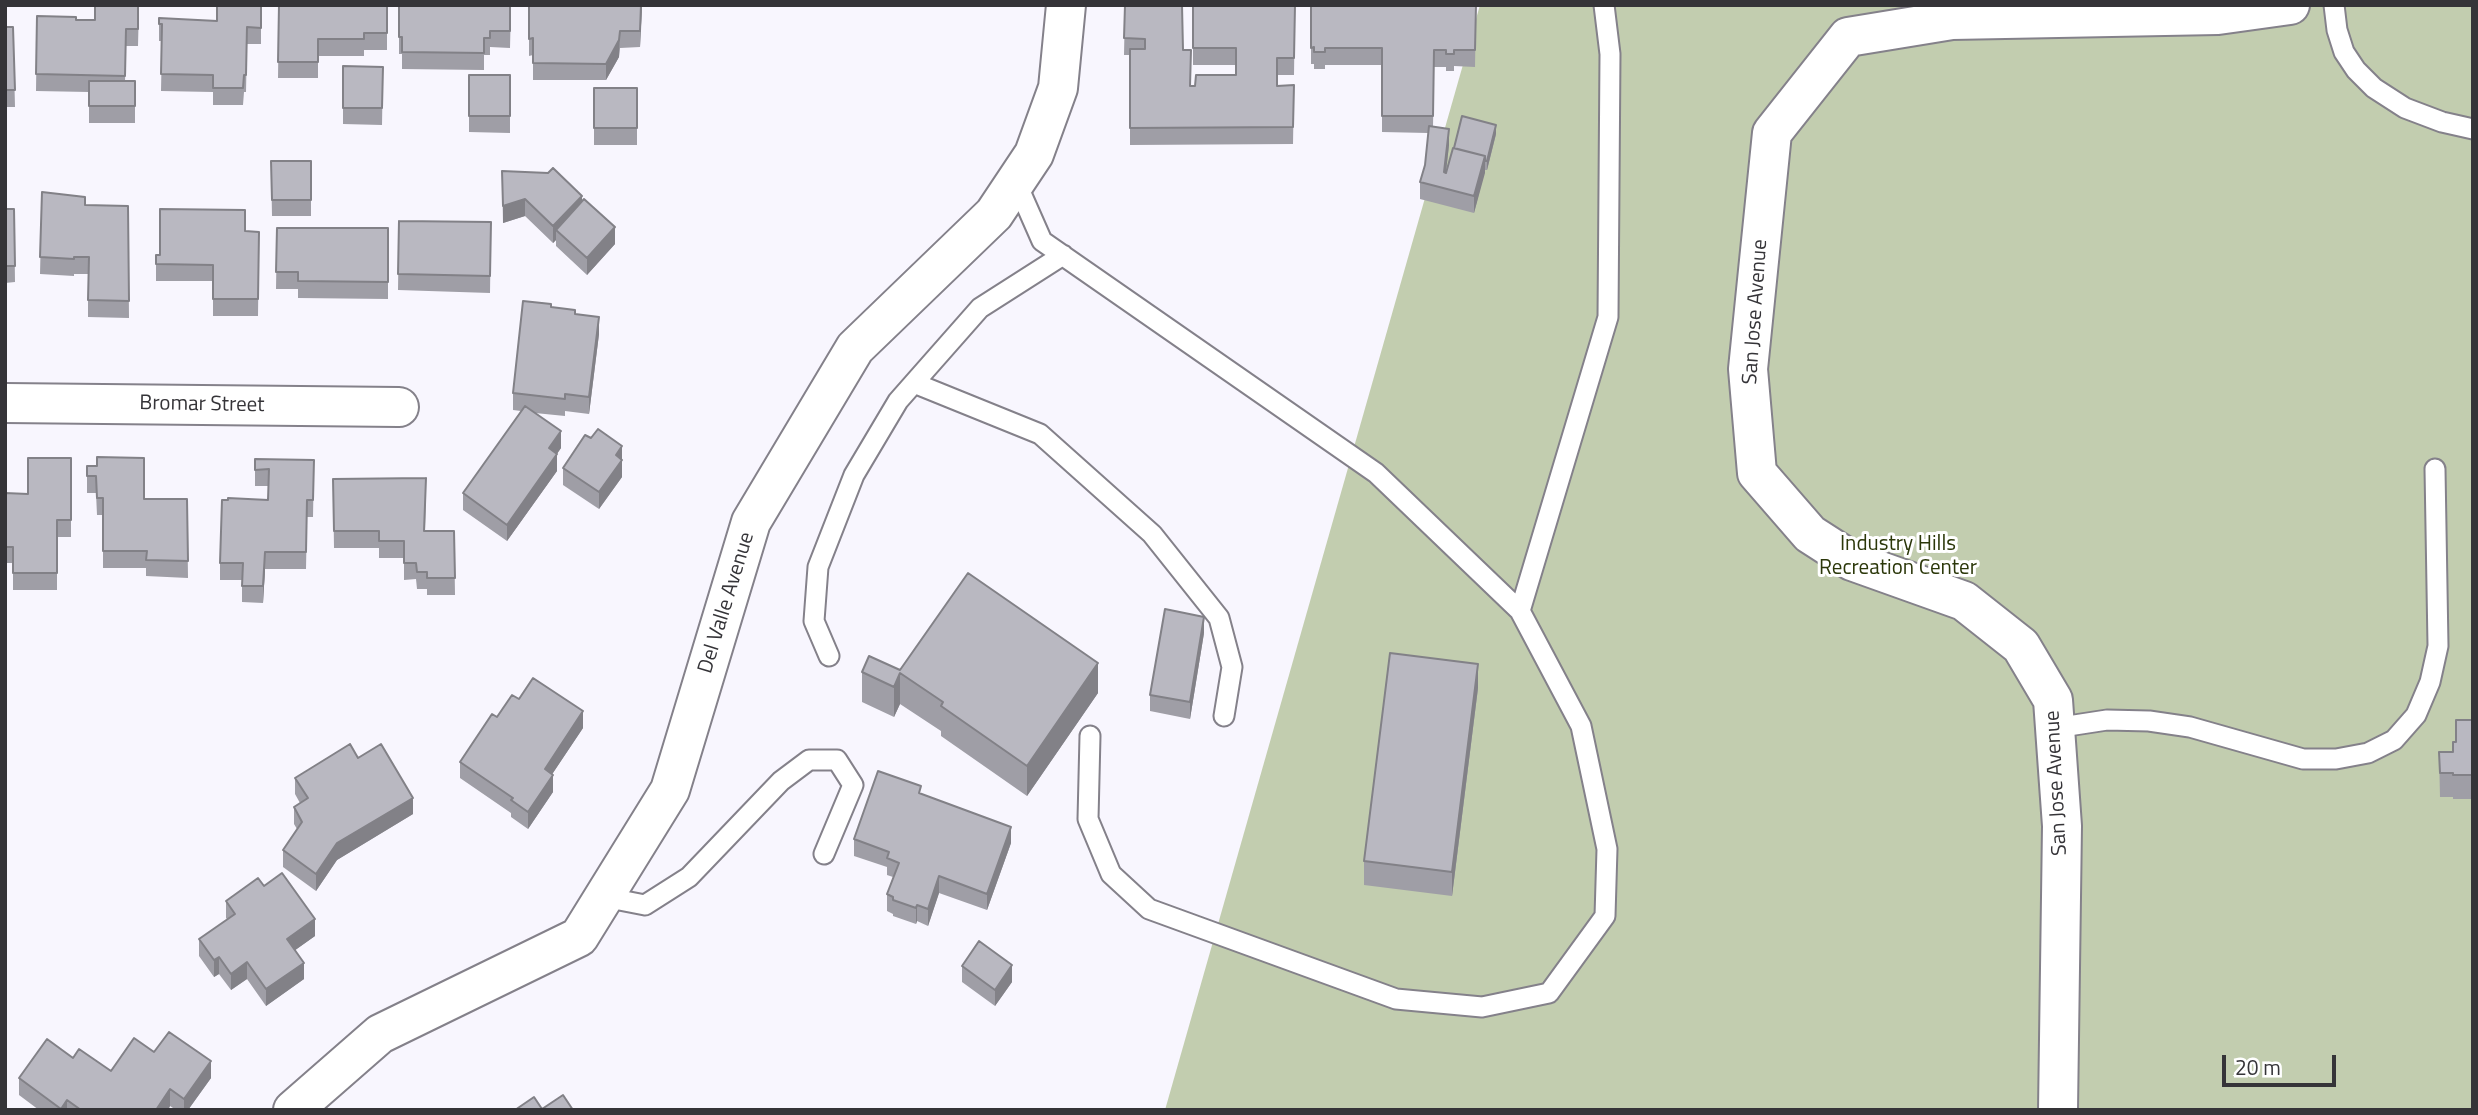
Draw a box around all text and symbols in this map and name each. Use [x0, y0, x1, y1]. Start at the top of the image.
street label: San Jose Avenue [1738, 239, 1774, 385]
street label: Bromar Street [139, 391, 265, 419]
street label: Del Valle Avenue [694, 529, 760, 677]
park label: Industry Hills Recreation Center [1819, 532, 1977, 582]
street label: San Jose Avenue [2041, 710, 2073, 856]
scale bar [2226, 1042, 2340, 1086]
text: 20 m [2235, 1051, 2281, 1083]

